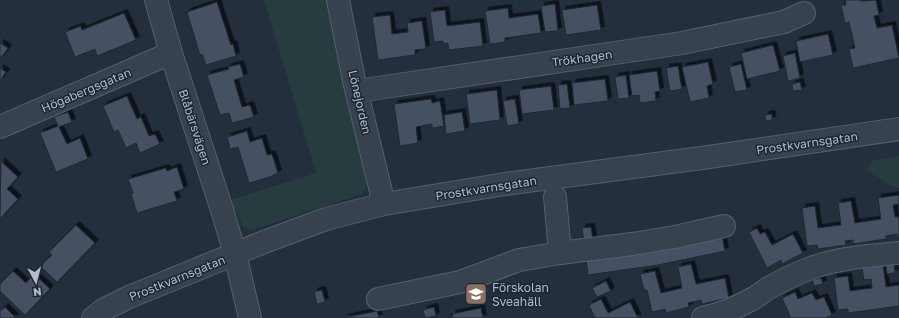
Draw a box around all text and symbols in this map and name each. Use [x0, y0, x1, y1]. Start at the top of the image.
street label: Trökhagen [551, 46, 613, 70]
street label: Högabergsgatan [39, 64, 133, 116]
street label: Lönejorden [345, 69, 375, 135]
street label: Blåbärsvägen [176, 87, 214, 167]
street label: Prostkvarnsgatan [755, 128, 859, 158]
street label: Prostkvarnsgatan [434, 173, 538, 203]
street label: Prostkvarnsgatan [127, 252, 227, 304]
north arrow [16, 262, 56, 302]
place label: Förskolan Sveahäll [492, 280, 549, 309]
school or university icon: Förskolan Sveahäll [463, 281, 489, 307]
text: N [32, 285, 42, 299]

